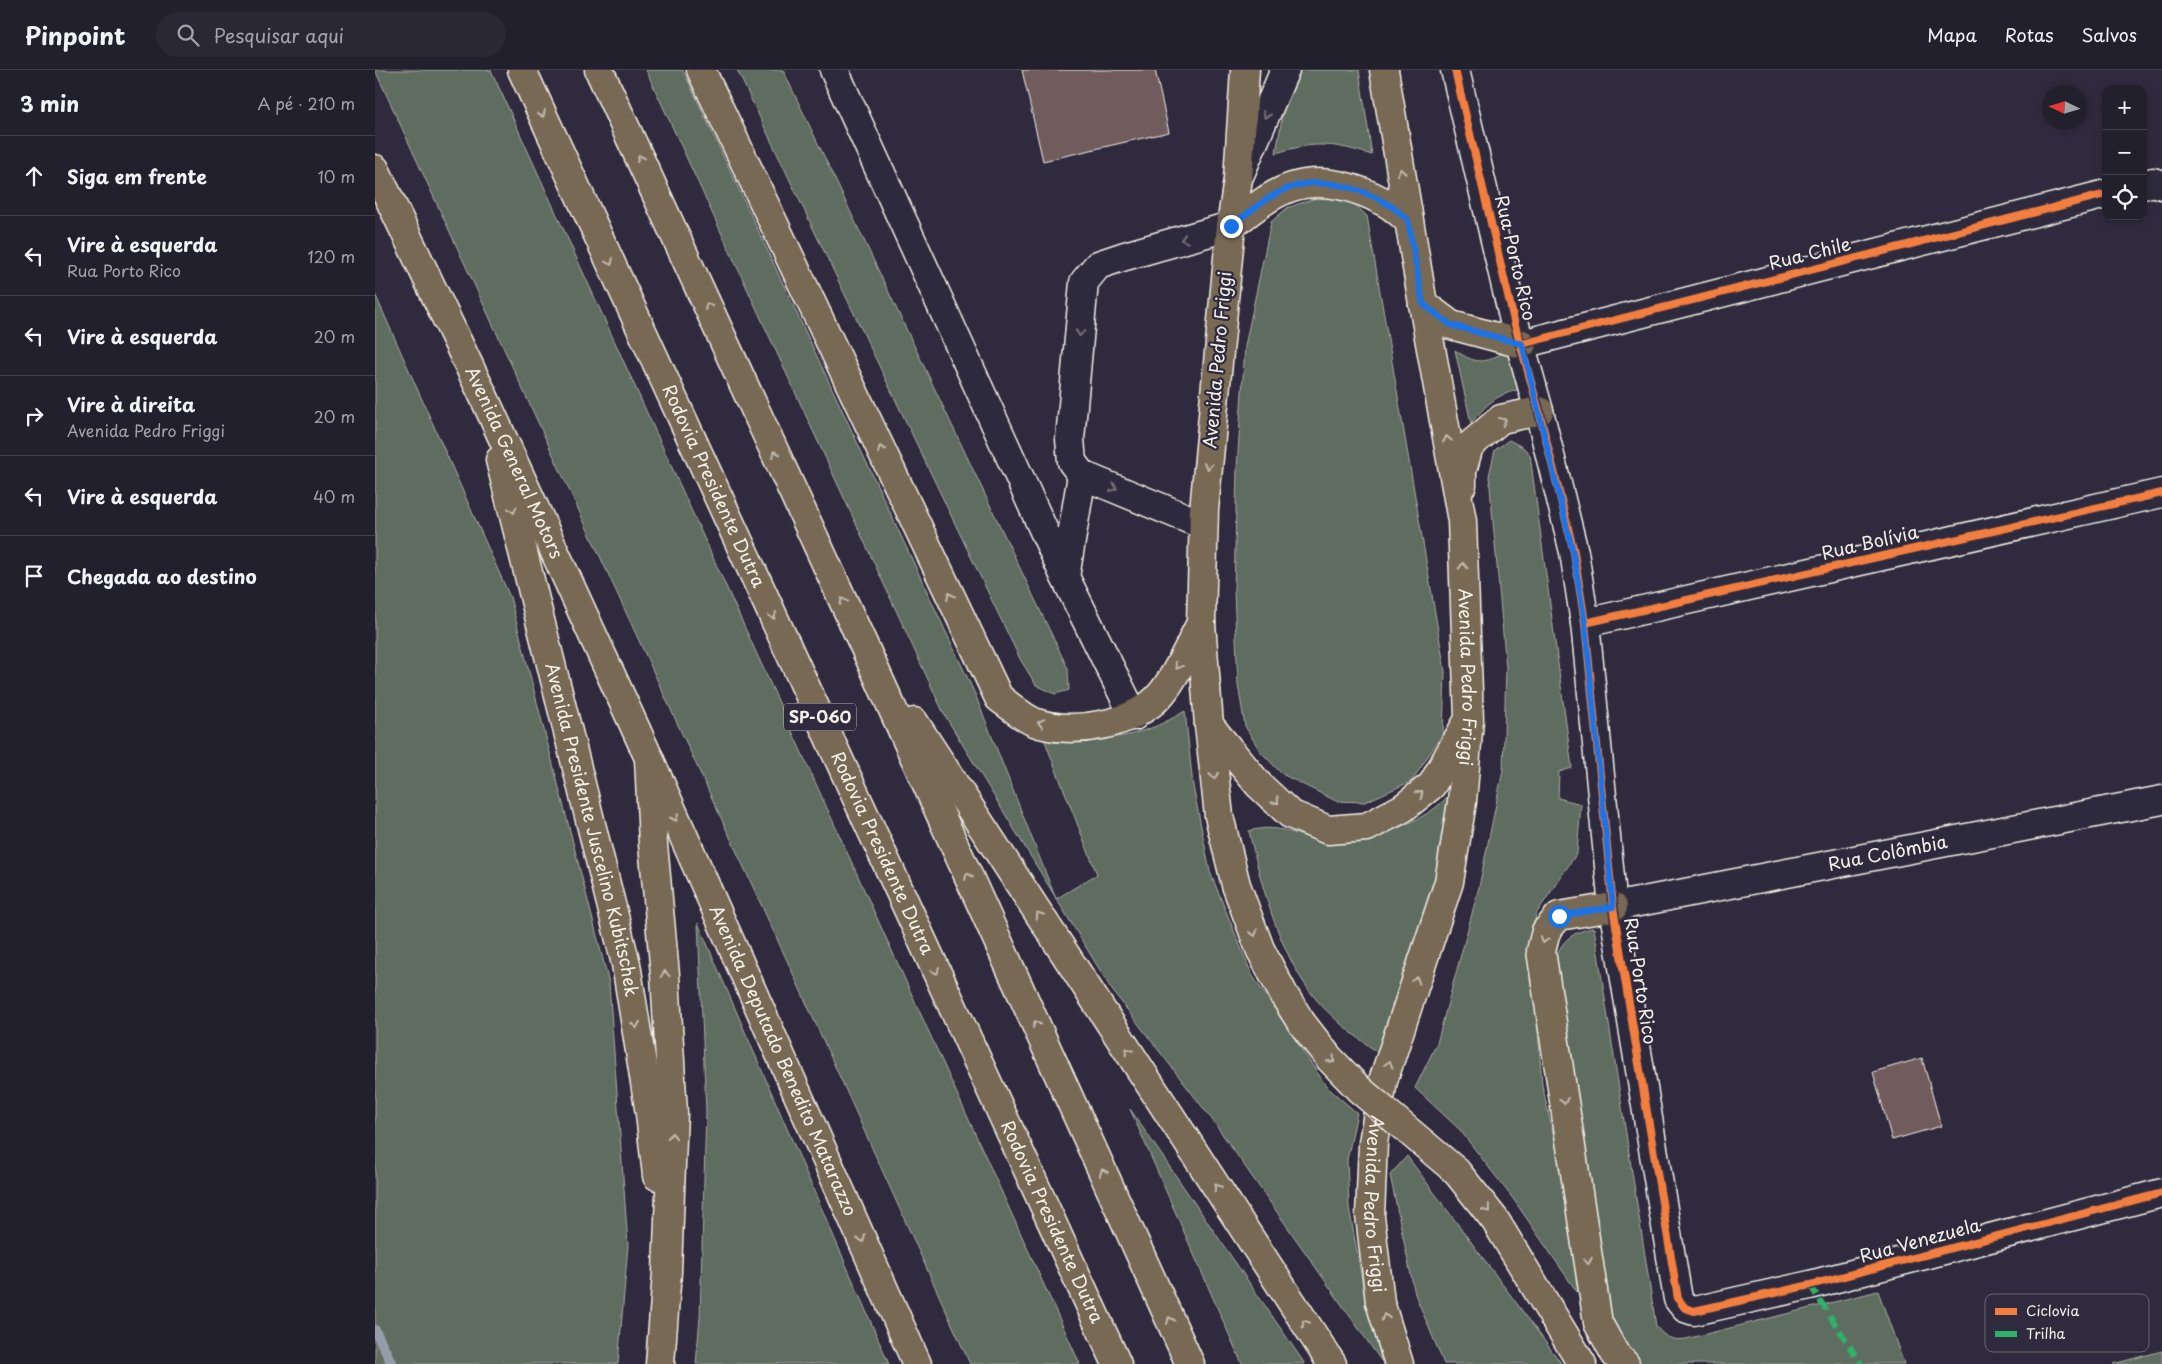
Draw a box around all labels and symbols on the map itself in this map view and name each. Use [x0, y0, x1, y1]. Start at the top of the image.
north arrow [2042, 85, 2087, 130]
one-way arrow [536, 109, 547, 118]
one-way arrow [1261, 110, 1272, 119]
one-way arrow [635, 154, 646, 163]
one-way arrow [1396, 168, 1406, 177]
street label: Rua Porto Rico [1489, 192, 1544, 323]
route end [1220, 215, 1243, 238]
street label: Rua Chile [1766, 229, 1854, 276]
one-way arrow [1179, 233, 1188, 244]
one-way arrow [604, 257, 615, 266]
street label: Avenida Pedro Friggi [1195, 270, 1238, 450]
one-way arrow [703, 302, 714, 311]
one-way arrow [1074, 329, 1085, 337]
street label: Avenida General Motors [459, 362, 571, 563]
street label: Rodovia Presidente Dutra [656, 380, 773, 591]
one-way arrow [1498, 416, 1507, 427]
one-way arrow [1442, 434, 1452, 443]
one-way arrow [877, 445, 887, 454]
one-way arrow [771, 450, 782, 459]
one-way arrow [1203, 462, 1214, 470]
one-way arrow [1109, 482, 1118, 493]
one-way arrow [507, 505, 517, 513]
street label: Rua Bolívia [1819, 517, 1921, 566]
one-way arrow [1458, 562, 1469, 570]
street label: Avenida Pedro Friggi [1452, 588, 1484, 767]
one-way arrow [946, 592, 957, 601]
one-way arrow [839, 597, 850, 606]
one-way arrow [767, 611, 778, 620]
street label: Avenida Presidente Juscelino Kubitschek [539, 660, 646, 998]
one-way arrow [1174, 661, 1184, 670]
road number: SP-060 [784, 704, 856, 730]
one-way arrow [1036, 718, 1045, 729]
street label: Rodovia Presidente Dutra [825, 747, 942, 959]
one-way arrow [1208, 773, 1219, 781]
one-way arrow [1414, 792, 1423, 800]
one-way arrow [1270, 795, 1279, 804]
one-way arrow [669, 813, 680, 822]
street label: Rua Colômbia [1825, 827, 1950, 877]
one-way arrow [964, 872, 975, 881]
street label: Avenida Deputado Benedito Matarazzo [704, 900, 865, 1220]
route start [1548, 905, 1571, 928]
one-way arrow [1036, 911, 1045, 920]
street label: Rua Porto Rico [1618, 915, 1665, 1046]
one-way arrow [1248, 929, 1258, 937]
one-way arrow [1539, 936, 1550, 945]
one-way arrow [930, 965, 940, 974]
one-way arrow [660, 969, 671, 977]
one-way arrow [1411, 977, 1421, 985]
one-way arrow [1031, 1020, 1042, 1029]
one-way arrow [630, 1021, 641, 1029]
one-way arrow [1125, 1047, 1134, 1057]
one-way arrow [1326, 1054, 1335, 1063]
one-way arrow [1383, 1060, 1393, 1069]
one-way arrow [1558, 1096, 1568, 1105]
street label: Avenida Pedro Friggi [1358, 1114, 1394, 1294]
street label: Rodovia Presidente Dutra [995, 1115, 1111, 1327]
one-way arrow [667, 1132, 677, 1140]
one-way arrow [1099, 1168, 1109, 1177]
one-way arrow [1213, 1183, 1223, 1192]
one-way arrow [1481, 1204, 1490, 1213]
street label: Rua Venezuela [1856, 1210, 1984, 1269]
one-way arrow [855, 1234, 866, 1243]
one-way arrow [1583, 1257, 1593, 1265]
legend [1985, 1294, 2149, 1352]
text: Ciclovia [2026, 1300, 2079, 1321]
one-way arrow [1380, 1314, 1390, 1322]
one-way arrow [1166, 1316, 1177, 1325]
one-way arrow [1302, 1319, 1312, 1328]
text: Trilha [2026, 1323, 2066, 1344]

